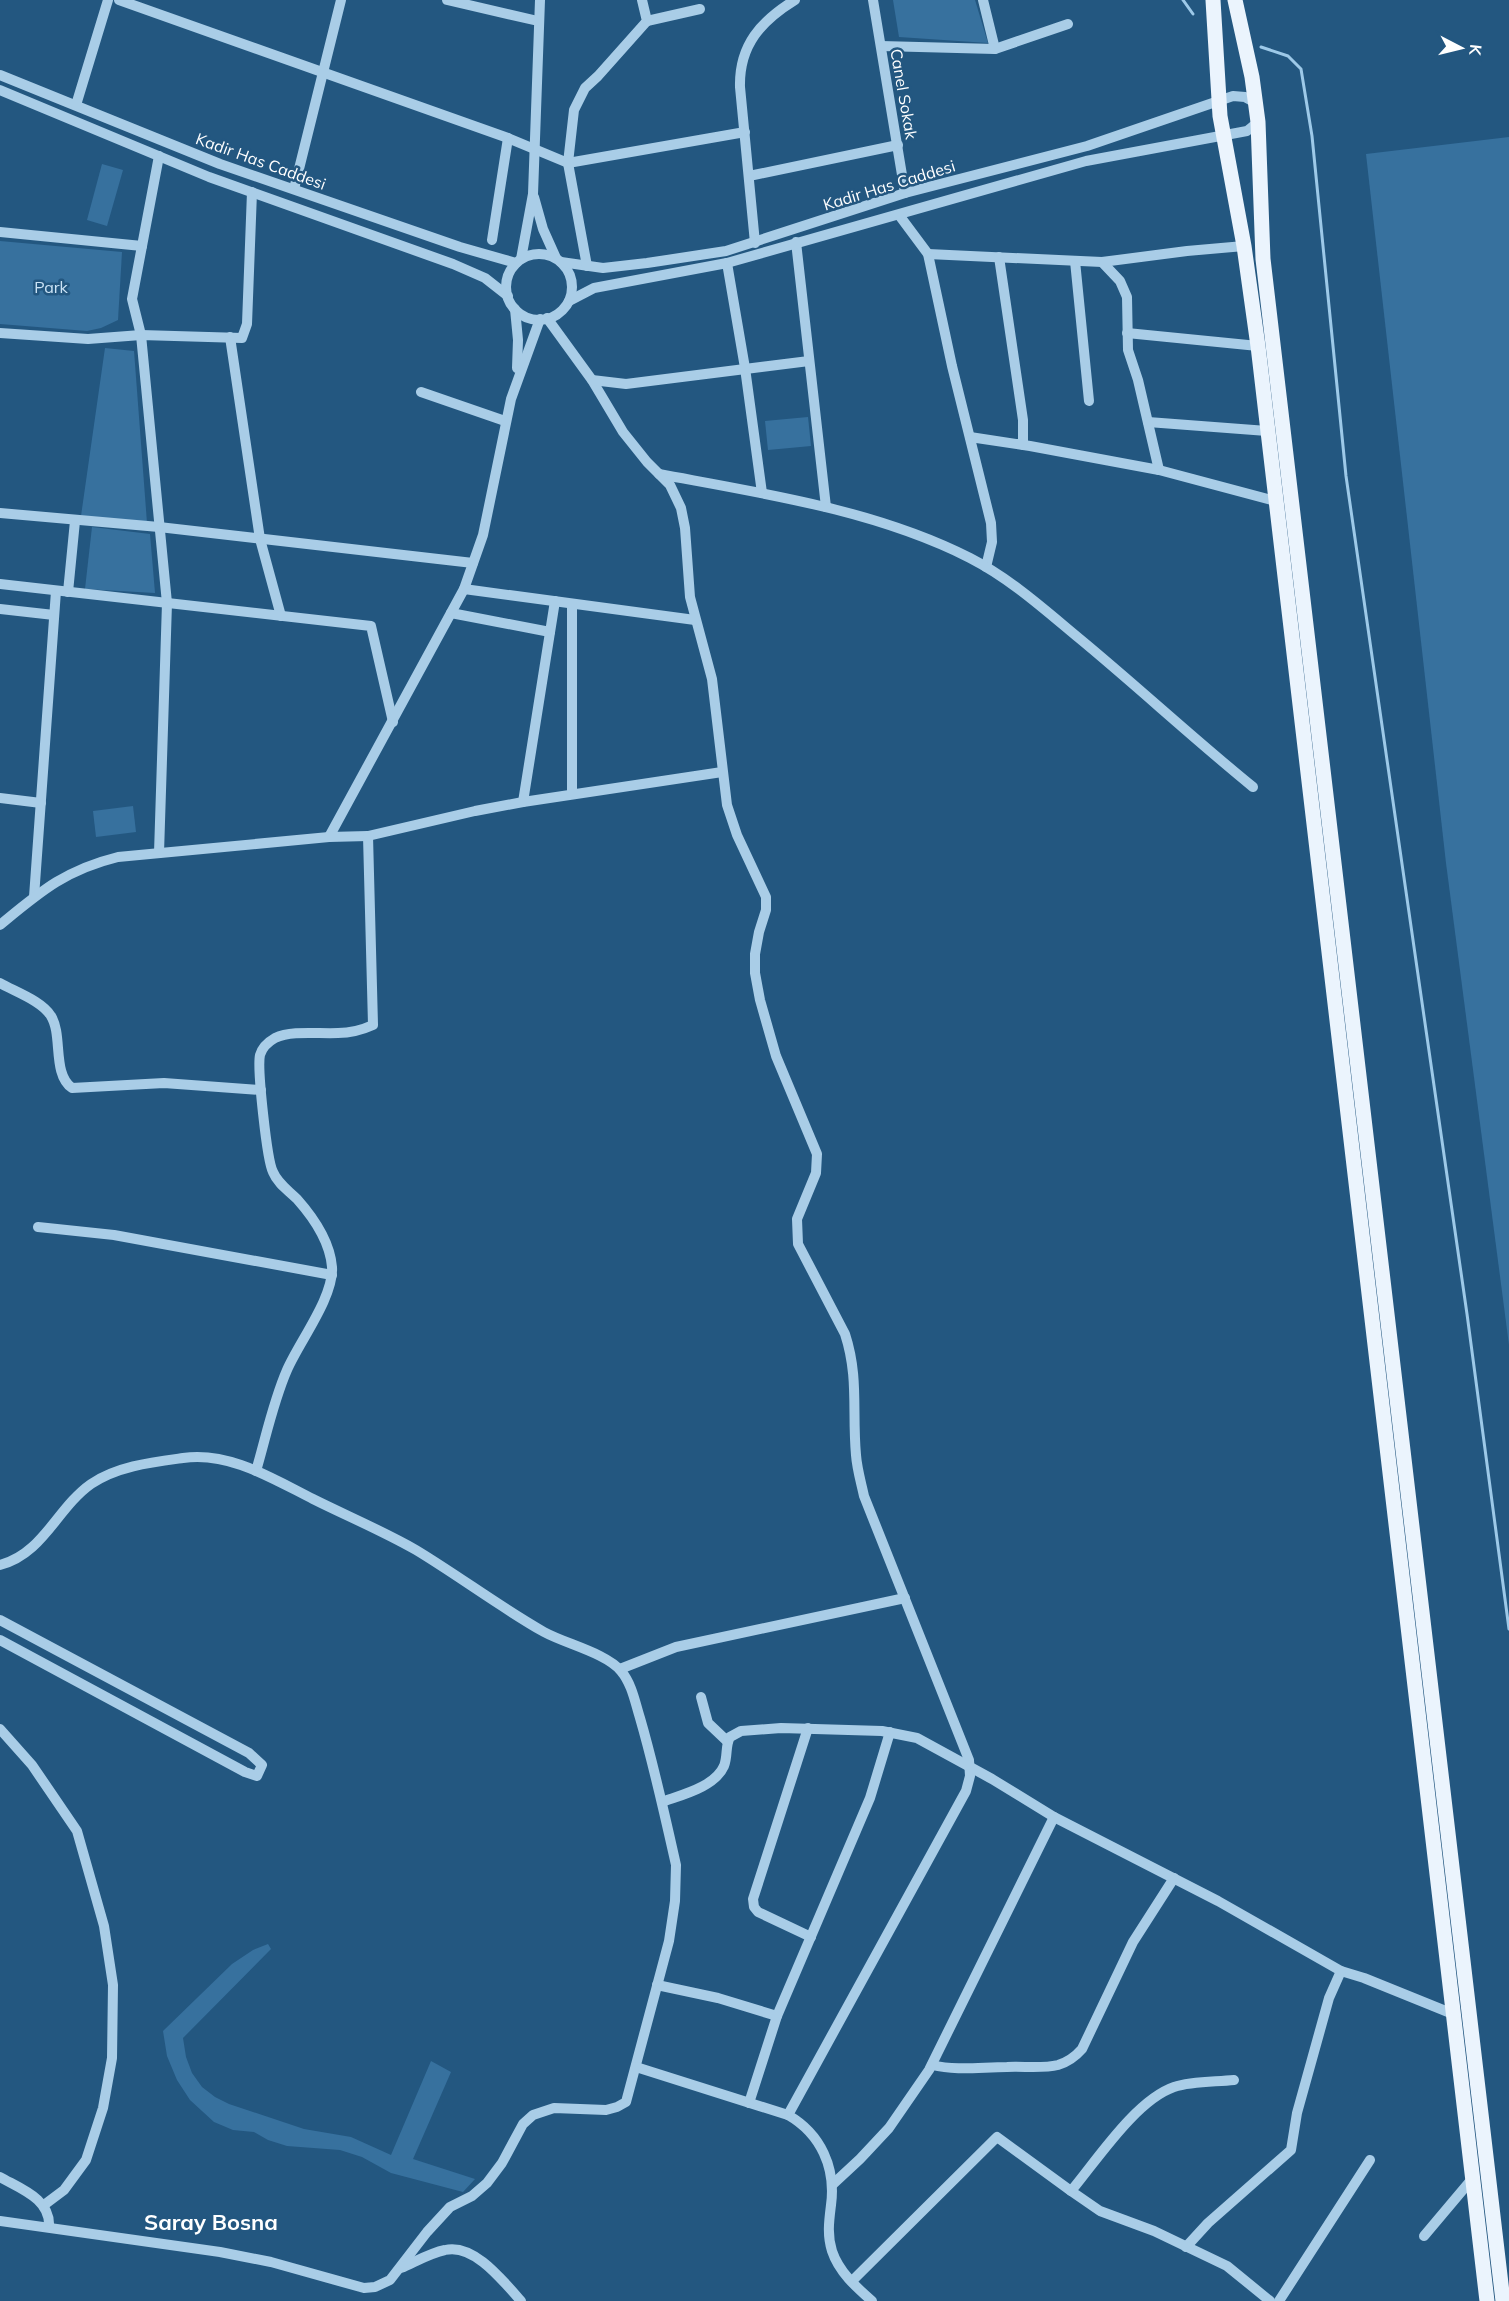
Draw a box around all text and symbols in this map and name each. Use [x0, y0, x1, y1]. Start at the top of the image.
north arrow [1431, 18, 1491, 78]
text: K [1465, 43, 1486, 58]
street label: Canel Sokak [886, 47, 922, 142]
street label: Kadir Has Caddesi [193, 128, 329, 194]
street label: Kadir Has Caddesi [821, 155, 957, 215]
park label: Park [34, 277, 69, 297]
district label: Saray Bosna [144, 2208, 278, 2236]

